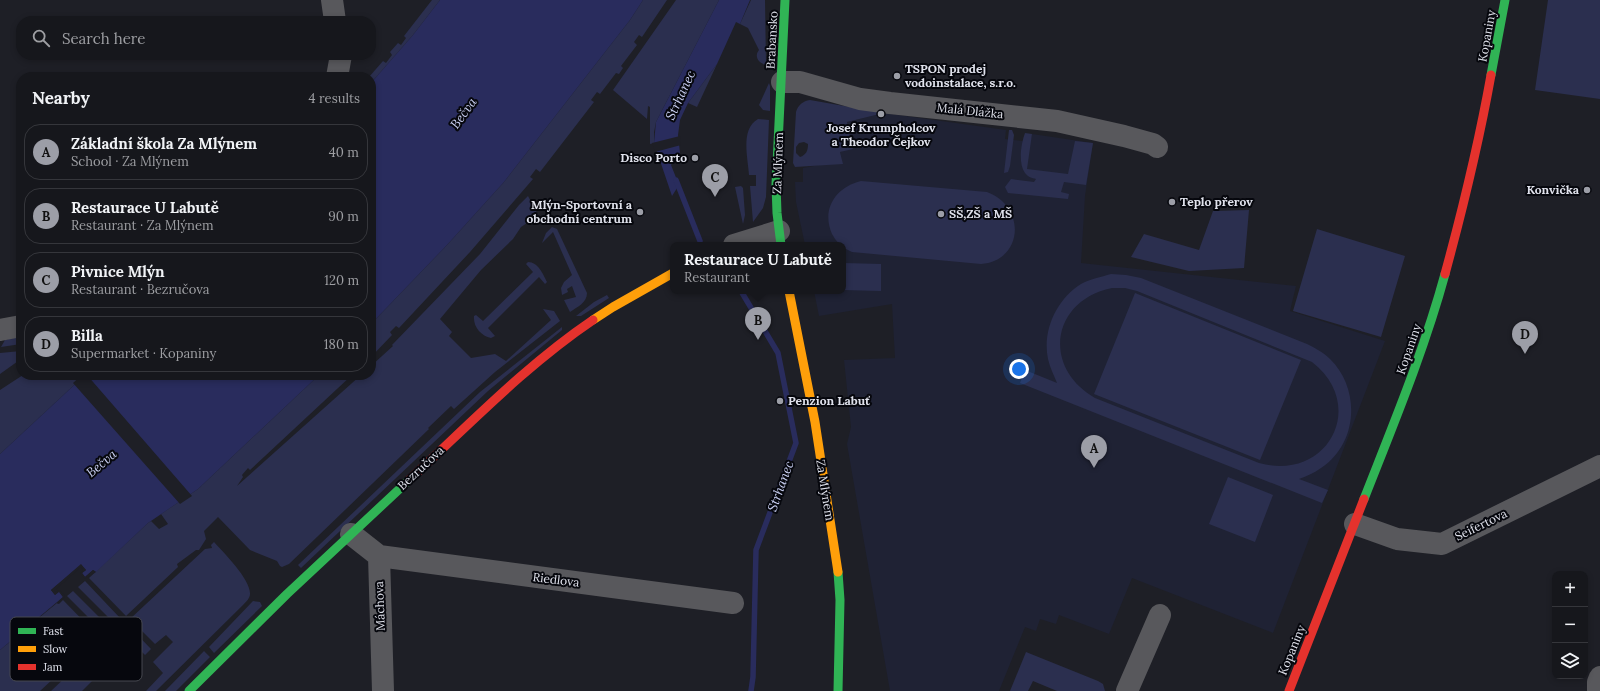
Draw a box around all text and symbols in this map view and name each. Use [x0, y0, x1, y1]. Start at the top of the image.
street label: Kopaniny [1475, 8, 1499, 63]
street label: Brabansko [762, 11, 781, 69]
search box [16, 16, 376, 60]
icon: search [30, 27, 52, 49]
text: Search here [62, 29, 145, 48]
place label: TSPON prodej vodoinstalace, s.r.o. [905, 61, 1016, 90]
water label: Strhanec [662, 68, 699, 123]
marker: TSPON prodej vodoinstalace, s.r.o. [892, 71, 902, 81]
text: Nearby [32, 87, 90, 109]
text: 4 results [309, 90, 360, 107]
water label: Bečva [446, 94, 481, 132]
street label: Malá Dlážka [936, 100, 1004, 121]
marker: Josef Krumpholcov a Theodor Čejkov [876, 109, 886, 119]
place label: Josef Krumpholcov a Theodor Čejkov [827, 120, 936, 149]
street label: Za Mlýnem [769, 132, 786, 194]
text: Základní škola Za Mlýnem [71, 134, 257, 153]
text: A [42, 144, 50, 161]
text: 40 m [329, 144, 359, 161]
place label: Disco Porto [620, 150, 687, 165]
text: School · Za Mlýnem [71, 153, 189, 170]
marker: Disco Porto [690, 153, 700, 163]
pin: C [702, 164, 728, 197]
place label: Konvička [1527, 182, 1580, 197]
marker: Konvička [1582, 185, 1592, 195]
place label: Teplo přerov [1180, 194, 1253, 209]
place label: Mlýn-Sportovní a obchodní centrum [527, 197, 633, 226]
marker: Teplo přerov [1167, 197, 1177, 207]
text: Restaurace U Labutě [71, 198, 219, 217]
place label: SŠ,ZŠ a MŠ [949, 206, 1012, 221]
marker: Mlýn-Sportovní a obchodní centrum [635, 207, 645, 217]
text: B [42, 208, 50, 225]
text: 90 m [328, 208, 359, 225]
marker: SŠ,ZŠ a MŠ [936, 209, 946, 219]
text: Restaurant · Za Mlýnem [71, 217, 214, 234]
popup [670, 242, 846, 294]
text: Restaurace U Labutě [684, 250, 832, 269]
text: Pivnice Mlýn [71, 262, 165, 281]
text: Restaurant [684, 269, 750, 286]
text: C [42, 272, 50, 289]
text: 120 m [324, 272, 359, 289]
text: Restaurant · Bezručova [71, 281, 209, 298]
pin: B [745, 307, 771, 340]
street label: Kopaniny [1393, 321, 1424, 376]
pin: D [1512, 321, 1538, 354]
text: Billa [71, 326, 103, 345]
text: D [41, 336, 51, 353]
text: 180 m [324, 336, 359, 353]
text: Supermarket · Kopaniny [71, 345, 216, 362]
your location [1009, 359, 1029, 379]
place label: Penzion Labuť [788, 393, 871, 408]
marker: Penzion Labuť [775, 396, 785, 406]
pin: A [1081, 435, 1107, 468]
street label: Bezručova [394, 442, 447, 493]
water label: Bečva [83, 445, 121, 481]
water label: Strhanec [763, 458, 797, 514]
street label: Za Mlýnem [813, 458, 838, 522]
street label: Seifertova [1452, 505, 1509, 544]
street label: Riedlova [532, 569, 580, 590]
map controls [1552, 571, 1588, 679]
button: + [1552, 571, 1588, 607]
street label: Máchova [371, 581, 388, 631]
button: − [1552, 607, 1588, 643]
legend [10, 617, 142, 681]
street label: Kopaniny [1275, 622, 1309, 677]
text: Fast [43, 624, 64, 638]
text: Slow [43, 642, 68, 656]
button: layers [1552, 643, 1588, 679]
text: Jam [42, 660, 63, 674]

